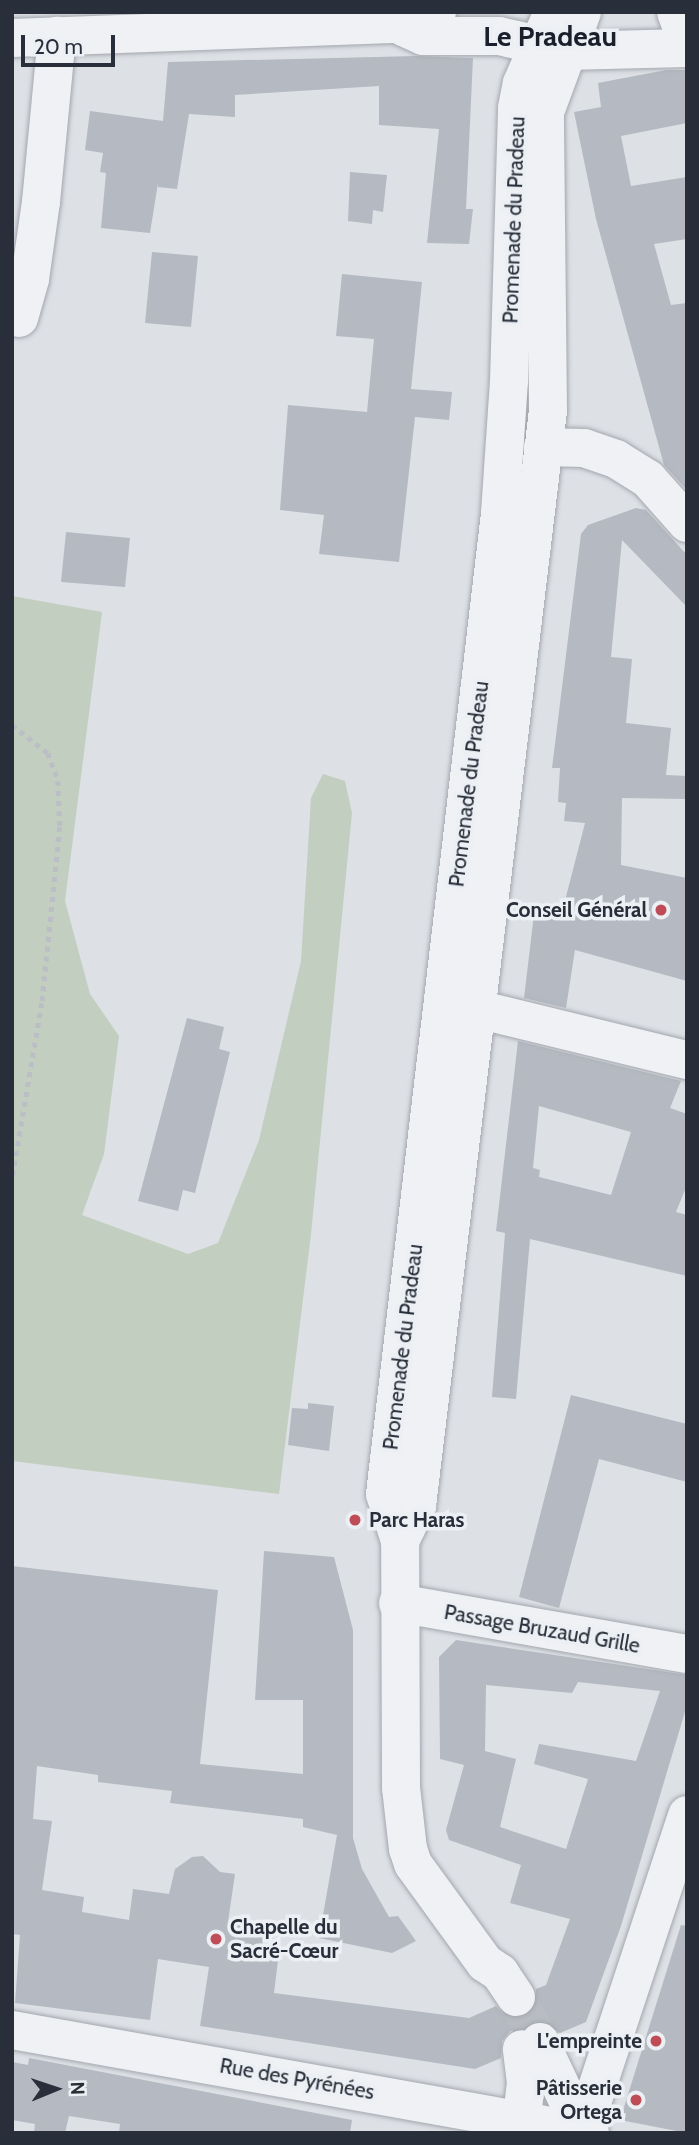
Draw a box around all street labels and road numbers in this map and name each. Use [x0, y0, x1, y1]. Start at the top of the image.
street label: Promenade du Pradeau [498, 116, 530, 324]
street label: Promenade du Pradeau [444, 680, 494, 888]
street label: Promenade du Pradeau [378, 1243, 428, 1451]
street label: Passage Bruzaud Grille [442, 1599, 642, 1659]
street label: Rue des Pyrénées [218, 2053, 376, 2105]

